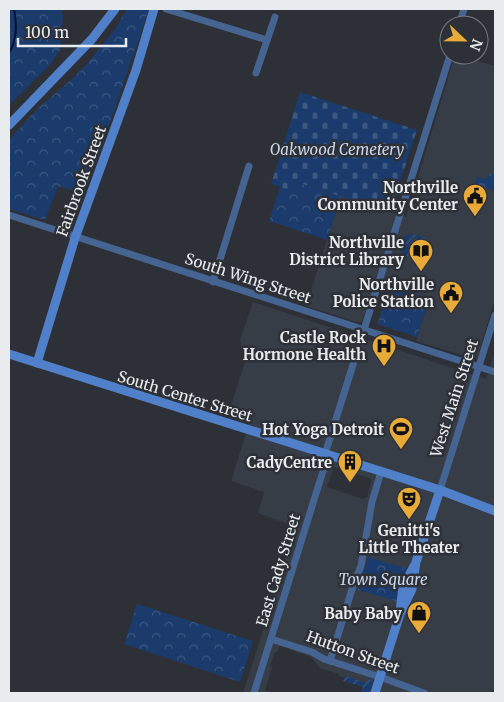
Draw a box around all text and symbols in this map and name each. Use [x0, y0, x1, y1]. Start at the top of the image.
scale bar [18, 15, 125, 47]
north arrow [439, 15, 489, 65]
text: 100 m [25, 23, 69, 42]
text: N [466, 36, 486, 53]
street label: Fairbrook Street [52, 123, 110, 239]
park label: Oakwood Cemetery [270, 140, 404, 159]
place label: Northville Community Center [318, 178, 458, 214]
public building icon: Northville Community Center [462, 183, 488, 217]
place label: Northville District Library [289, 233, 404, 269]
library icon: Northville District Library [408, 238, 434, 272]
street label: South Wing Street [183, 249, 314, 307]
place label: Northville Police Station [333, 275, 434, 311]
public building icon: Northville Police Station [438, 280, 464, 314]
place label: Castle Rock Hormone Health [243, 328, 366, 364]
hospital icon: Castle Rock Hormone Health [371, 333, 397, 367]
street label: West Main Street [426, 336, 482, 460]
street label: South Center Street [115, 366, 255, 426]
sports icon: Hot Yoga Detroit [388, 416, 414, 450]
place label: Hot Yoga Detroit [262, 420, 384, 439]
building icon: CadyCentre [337, 449, 363, 483]
place label: CadyCentre [247, 453, 332, 472]
theatre icon: Genitti's Little Theater [396, 486, 422, 520]
street label: East Cady Street [252, 511, 304, 629]
place label: Genitti's Little Theater [359, 521, 460, 557]
park label: Town Square [338, 570, 428, 589]
shop icon: Baby Baby [406, 600, 432, 634]
place label: Baby Baby [324, 604, 402, 623]
street label: Hutton Street [304, 626, 402, 678]

